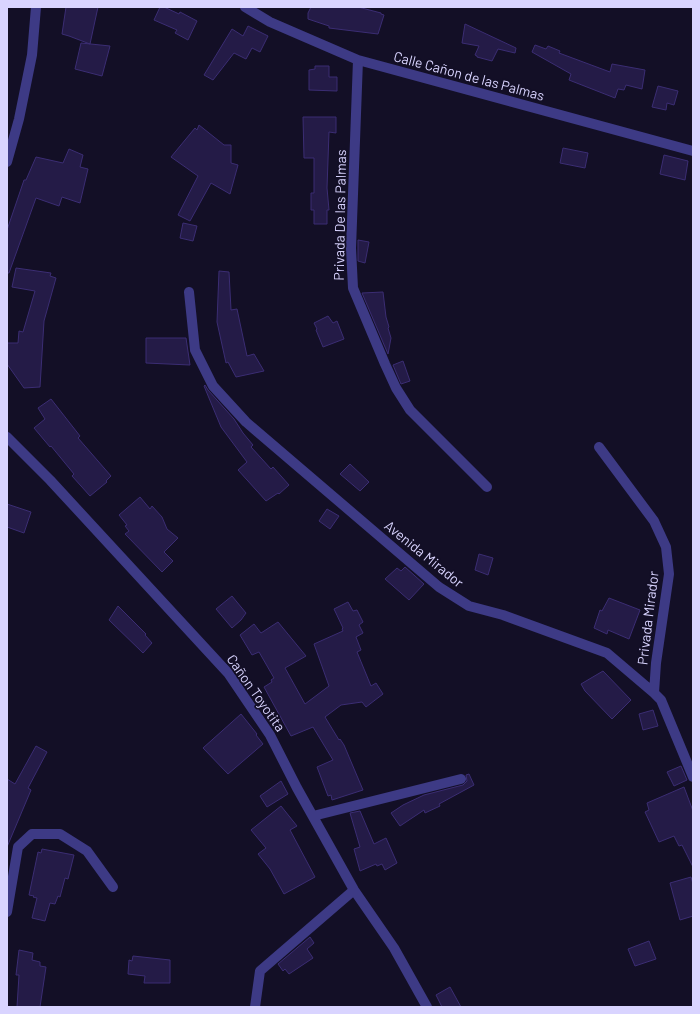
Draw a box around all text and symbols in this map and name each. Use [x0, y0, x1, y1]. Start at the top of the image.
street label: Calle Cañon de las Palmas [392, 47, 547, 104]
street label: Privada De las Palmas [330, 149, 349, 281]
street label: Avenida Mirador [381, 517, 467, 591]
street label: Privada Mirador [633, 570, 662, 666]
street label: Cañon Toyotita [224, 651, 289, 734]

